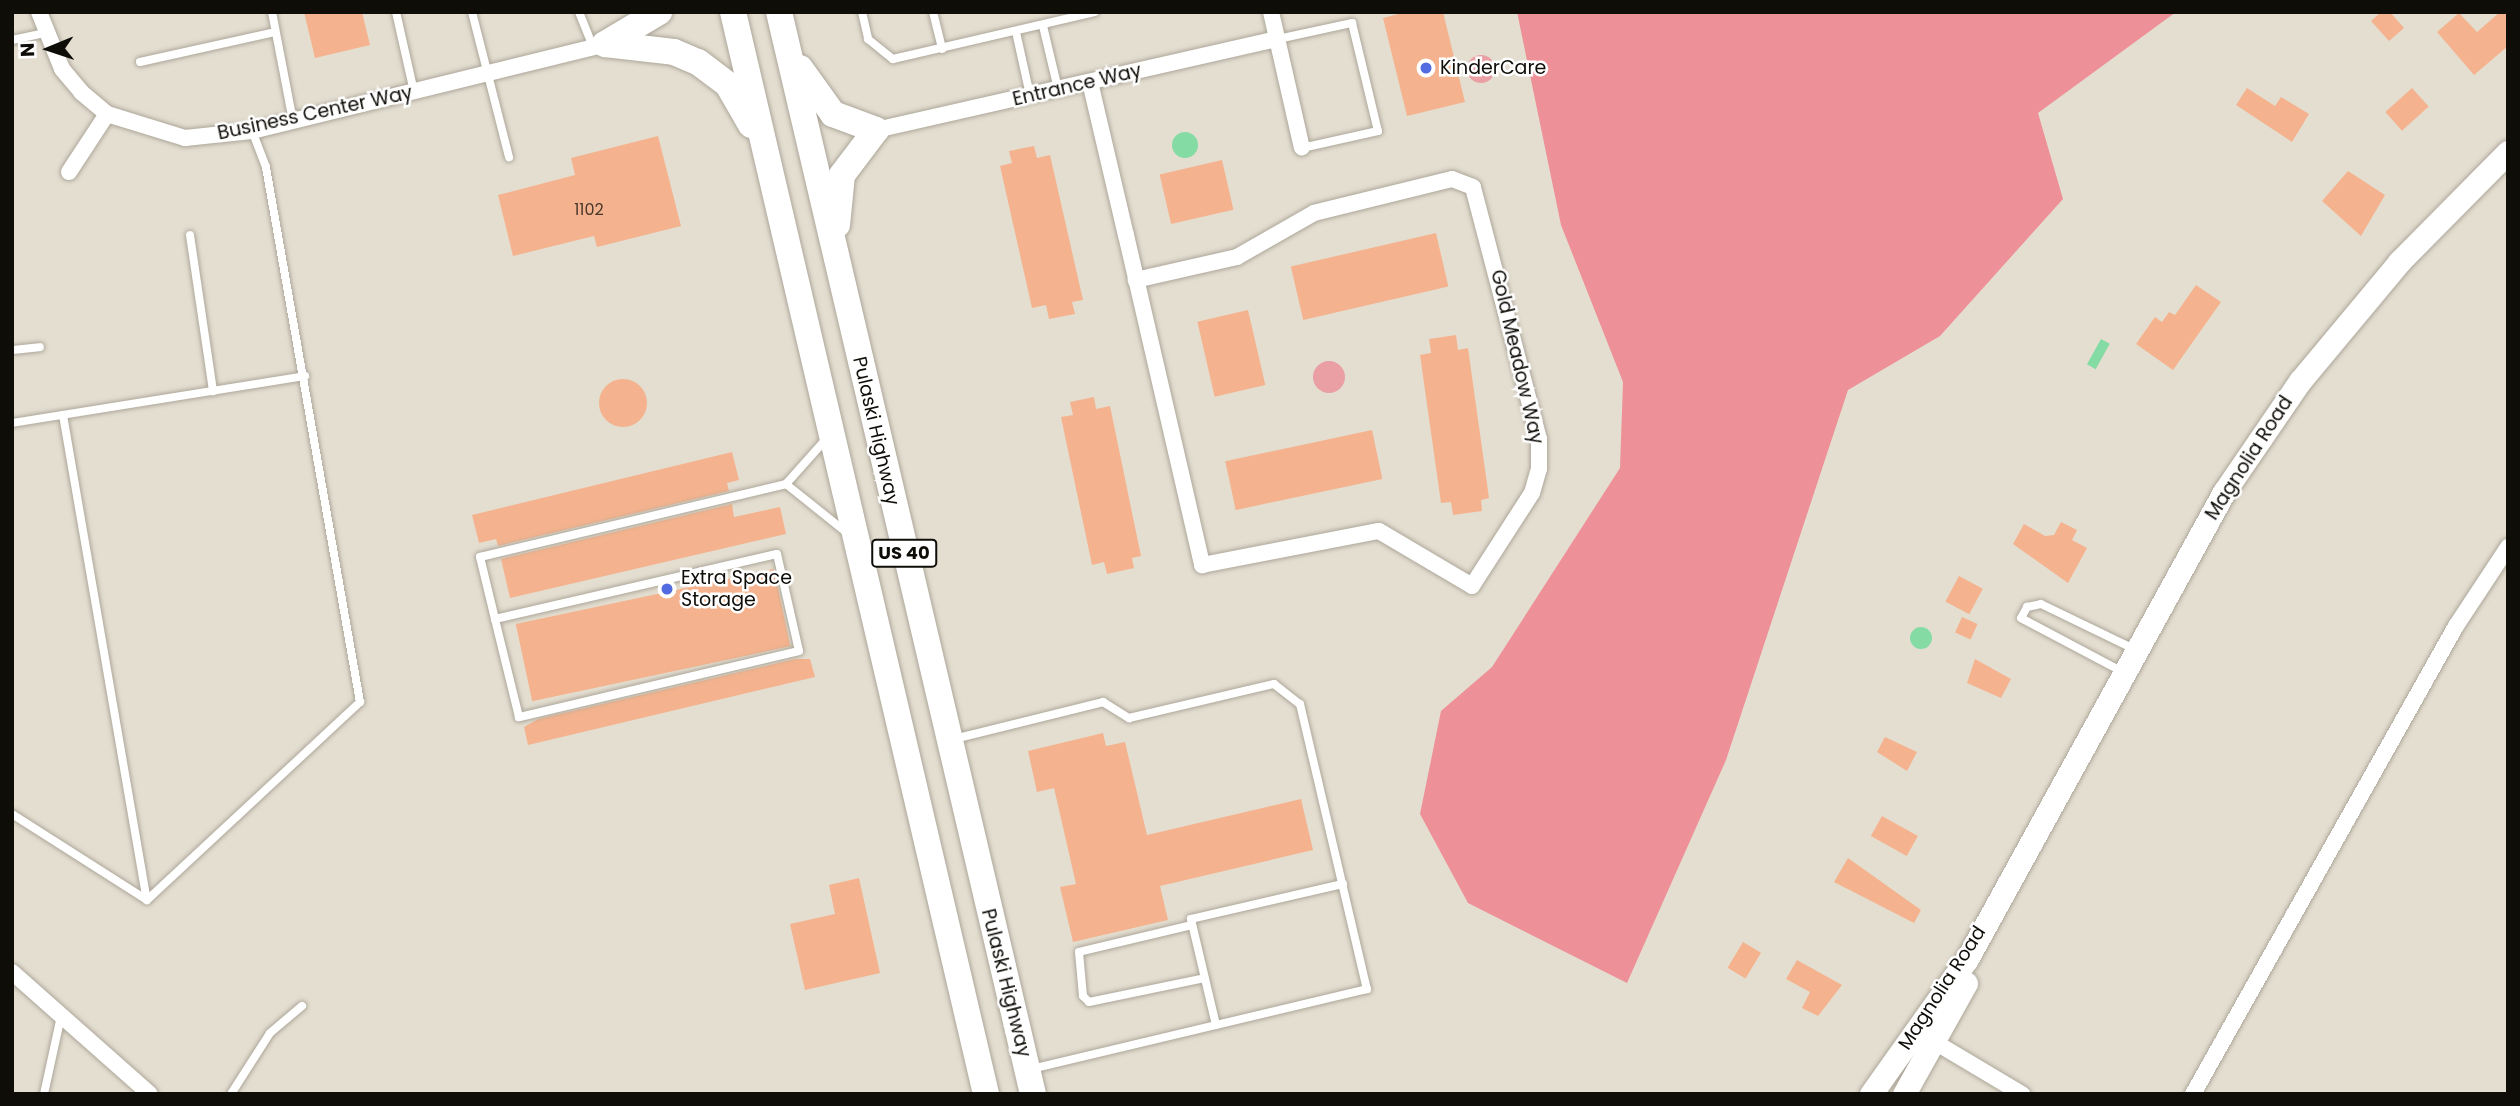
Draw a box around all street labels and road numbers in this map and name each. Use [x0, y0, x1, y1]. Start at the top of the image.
street label: Entrance Way [1010, 59, 1144, 111]
street label: Business Center Way [215, 81, 415, 145]
street label: Gold Meadow Way [1486, 268, 1548, 446]
street label: Pulaski Highway [848, 354, 904, 508]
street label: Magnolia Road [2200, 392, 2298, 524]
road number: US 40 [871, 538, 937, 568]
street label: Pulaski Highway [977, 906, 1035, 1060]
street label: Magnolia Road [1893, 922, 1991, 1054]

